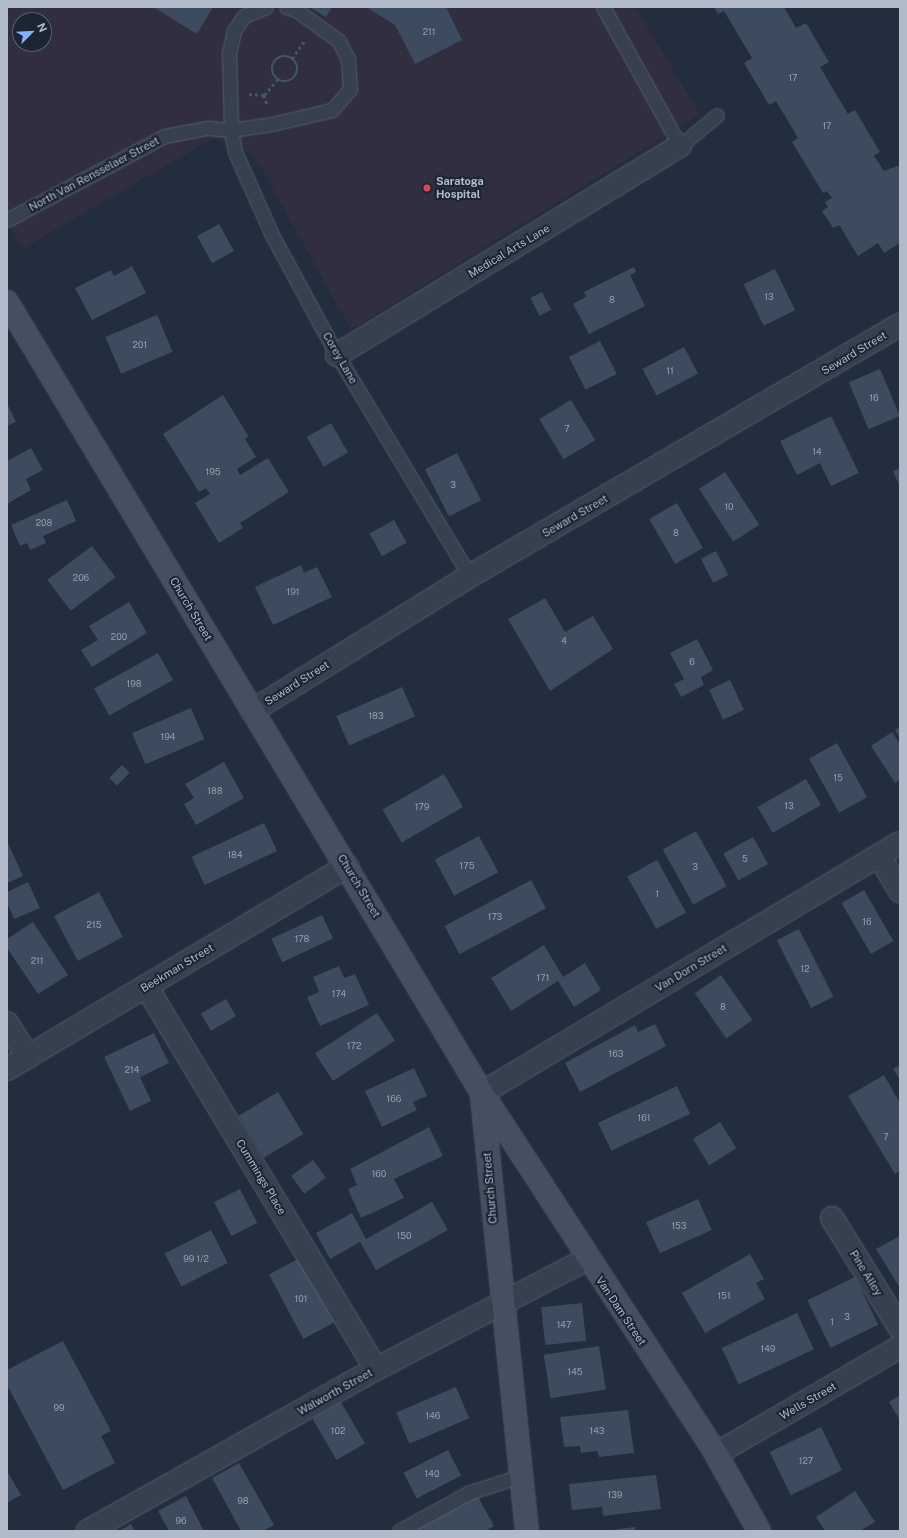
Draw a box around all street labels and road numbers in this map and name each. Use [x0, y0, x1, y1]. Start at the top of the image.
street label: North Van Rensselaer Street [27, 134, 161, 214]
street label: Medical Arts Lane [466, 222, 552, 280]
street label: Seward Street [819, 328, 889, 378]
street label: Corey Lane [320, 330, 360, 386]
street label: Seward Street [540, 492, 610, 540]
street label: Church Street [167, 575, 215, 643]
street label: Seward Street [262, 658, 332, 708]
street label: Church Street [335, 852, 383, 920]
street label: Beekman Street [138, 941, 216, 995]
street label: Van Dorn Street [653, 941, 729, 995]
street label: Cummings Place [233, 1137, 289, 1217]
street label: Church Street [480, 1152, 500, 1224]
street label: Pine Alley [847, 1248, 885, 1298]
street label: Van Dam Street [593, 1274, 649, 1348]
street label: Walworth Street [295, 1366, 375, 1418]
street label: Wells Street [777, 1380, 839, 1422]

